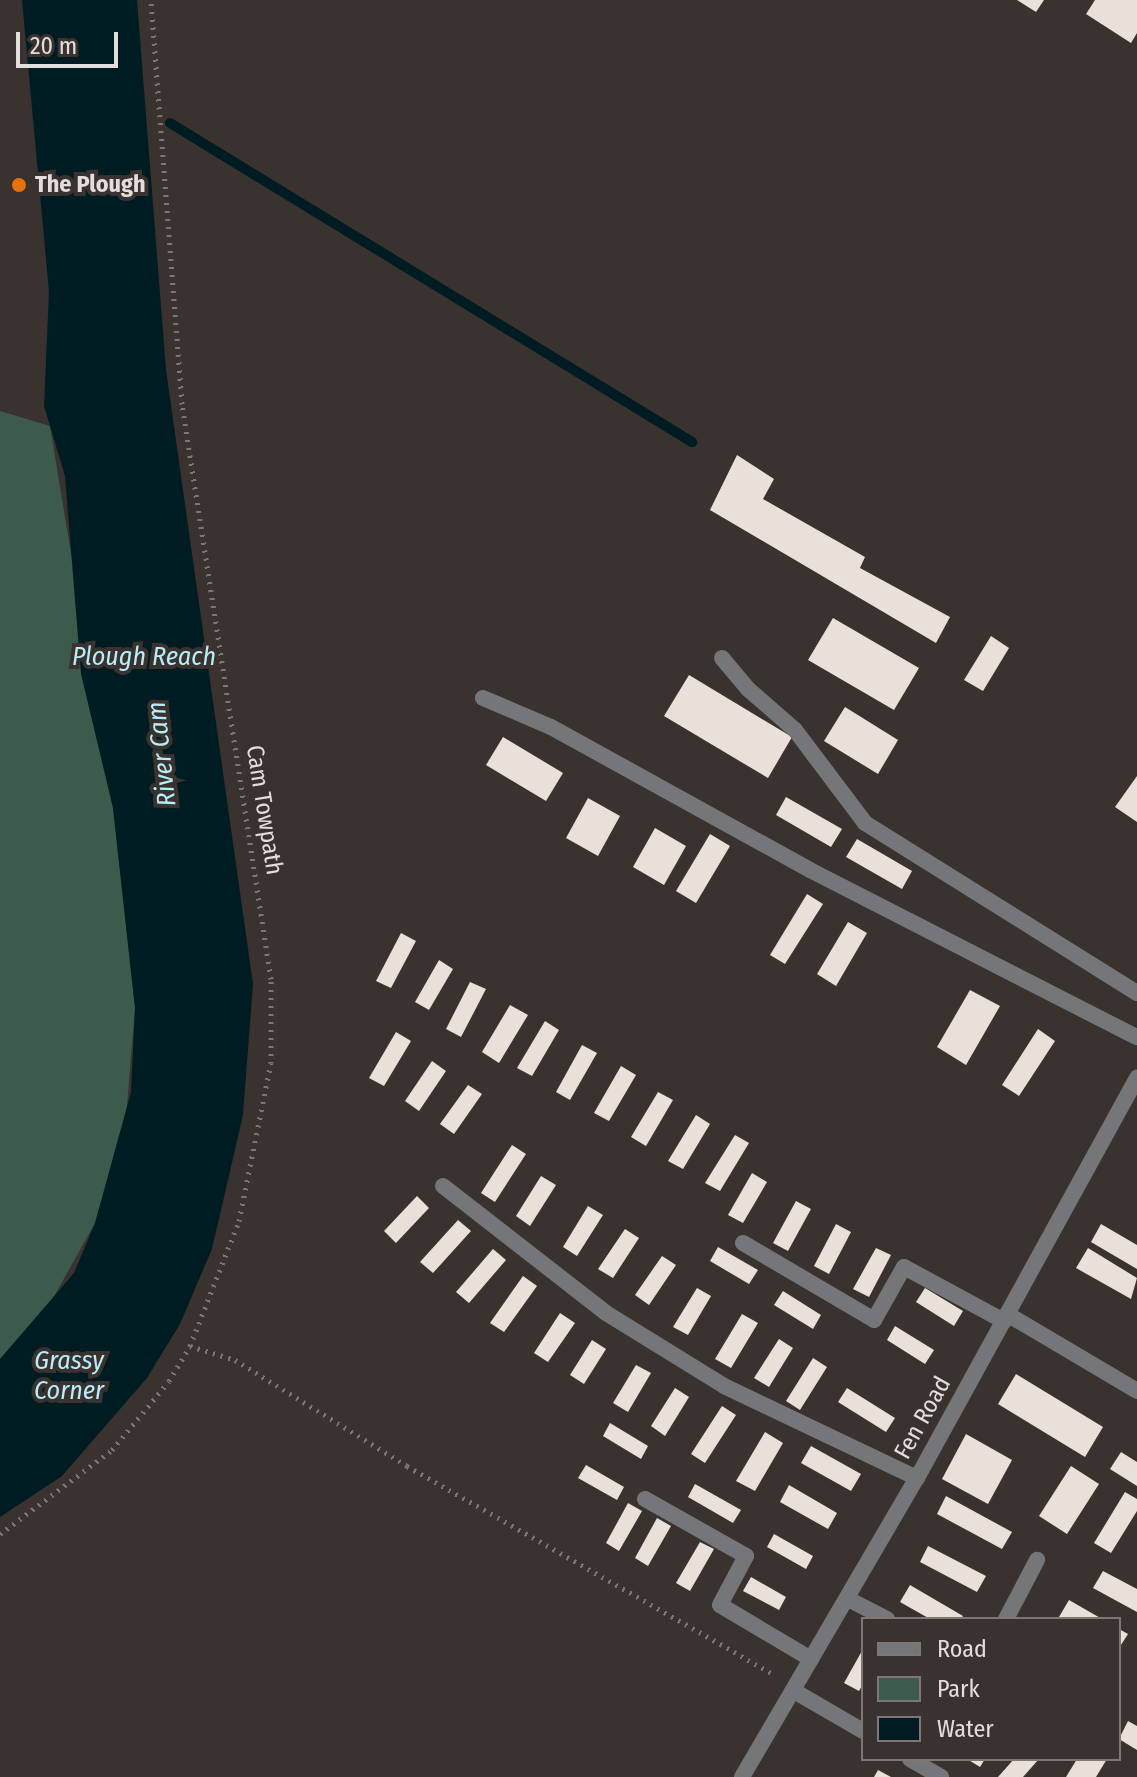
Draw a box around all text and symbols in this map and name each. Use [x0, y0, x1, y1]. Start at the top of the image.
scale bar [20, 16, 122, 66]
text: 20 m [30, 32, 77, 60]
place label: The Plough [35, 171, 146, 199]
marker: The Plough [10, 176, 28, 194]
water label: Plough Reach [72, 641, 216, 673]
water label: River Cam [141, 700, 183, 808]
street label: Cam Towpath [240, 743, 288, 877]
water label: Grassy Corner [34, 1345, 104, 1406]
street label: Fen Road [889, 1372, 957, 1464]
legend [861, 1617, 1121, 1761]
text: Road [937, 1635, 987, 1663]
text: Park [937, 1675, 980, 1703]
text: Water [937, 1715, 994, 1743]

